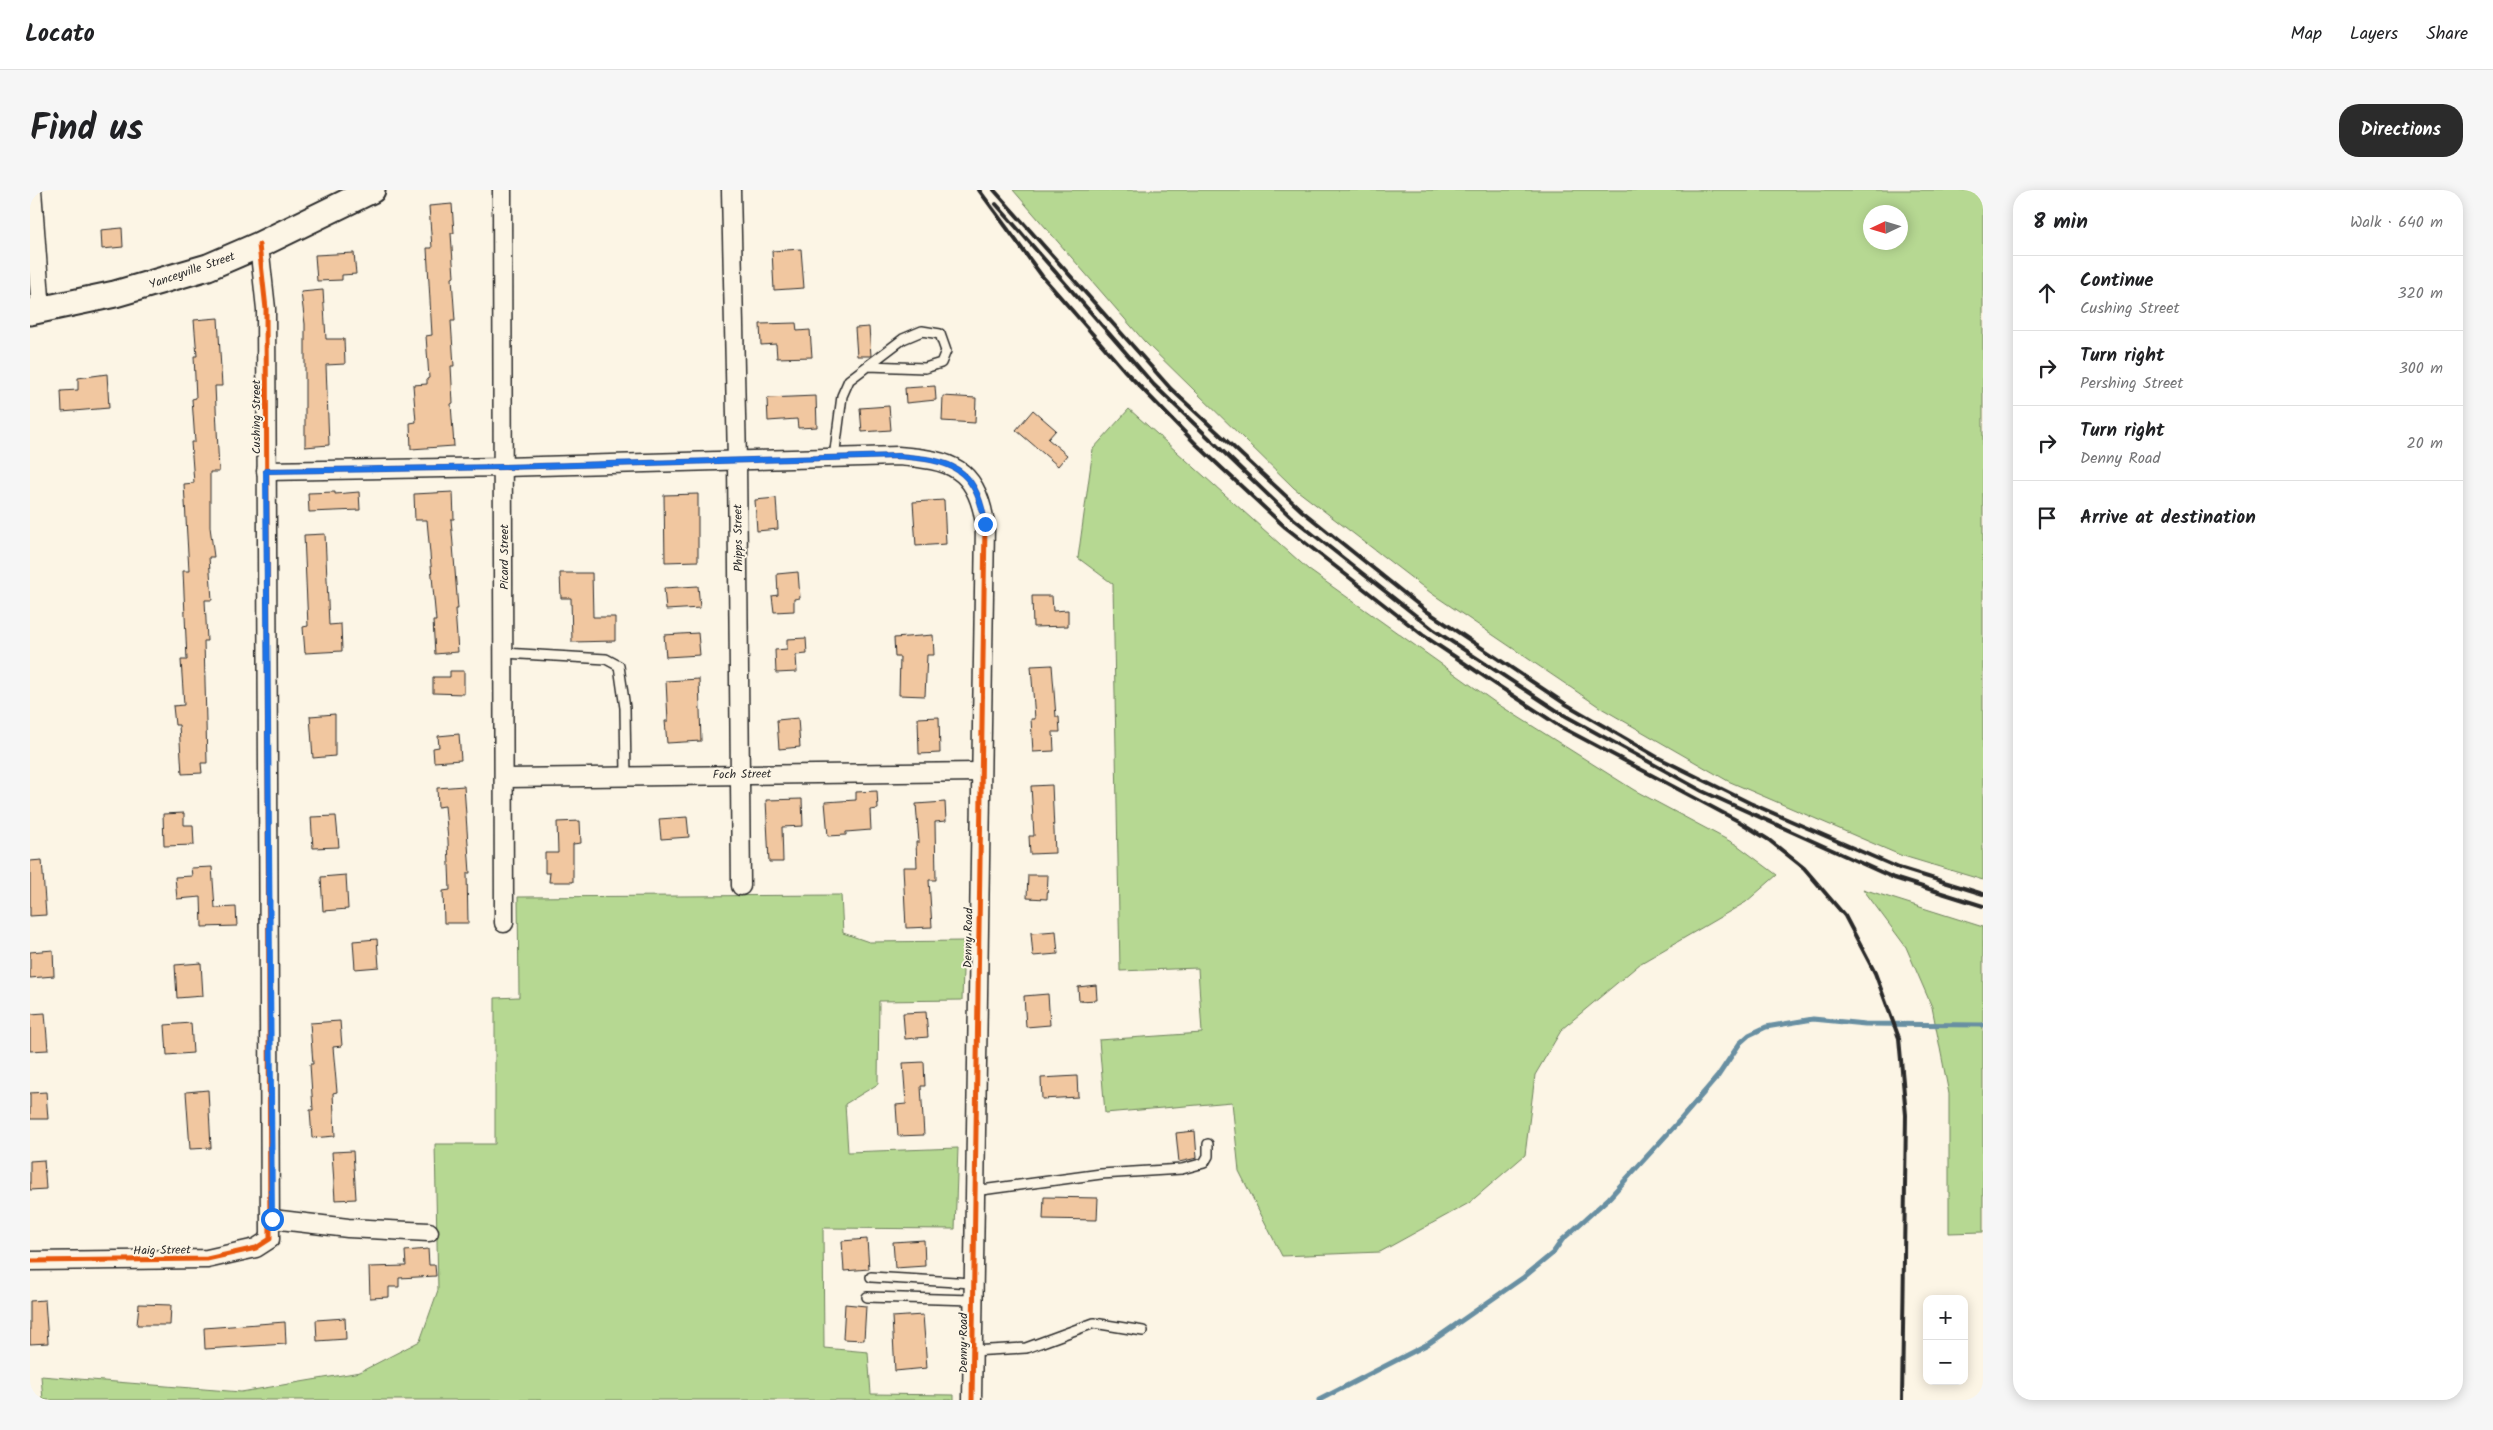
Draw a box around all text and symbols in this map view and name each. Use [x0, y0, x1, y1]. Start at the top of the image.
text: Locato [25, 15, 95, 54]
text: Map [2291, 20, 2322, 49]
text: Layers [2350, 20, 2398, 49]
text: Share [2426, 20, 2468, 49]
text: Find us [30, 102, 143, 158]
button: Directions [2339, 104, 2463, 157]
north arrow [1863, 205, 1908, 250]
text: 8 min [2033, 206, 2088, 239]
text: Walk · 640 m [2350, 210, 2443, 235]
street label: Yanceyville Street [147, 247, 238, 294]
text: Continue [2080, 266, 2153, 296]
icon: ahead [2033, 279, 2061, 307]
text: 320 m [2397, 281, 2443, 306]
text: Cushing Street [2080, 296, 2180, 321]
text: Turn right [2080, 341, 2165, 371]
icon: right [2033, 354, 2061, 382]
text: 300 m [2399, 356, 2443, 381]
text: Pershing Street [2080, 371, 2184, 396]
street label: Cushing Street [247, 379, 266, 454]
text: Turn right [2080, 416, 2165, 446]
icon: right [2033, 429, 2061, 457]
text: 20 m [2407, 431, 2443, 456]
text: Denny Road [2080, 446, 2161, 471]
text: Arrive at destination [2080, 503, 2256, 533]
street label: Phipps Street [728, 504, 749, 572]
icon: arrive [2033, 504, 2061, 532]
route end [974, 513, 997, 536]
street label: Picard Street [495, 524, 514, 590]
street label: Foch Street [712, 764, 772, 785]
street label: Denny Road [958, 907, 979, 968]
route start [261, 1208, 284, 1231]
street label: Haig Street [133, 1240, 191, 1260]
map controls [1923, 1295, 1968, 1385]
button: + [1923, 1295, 1968, 1340]
street label: Denny Road [954, 1312, 973, 1373]
button: − [1923, 1340, 1968, 1385]

